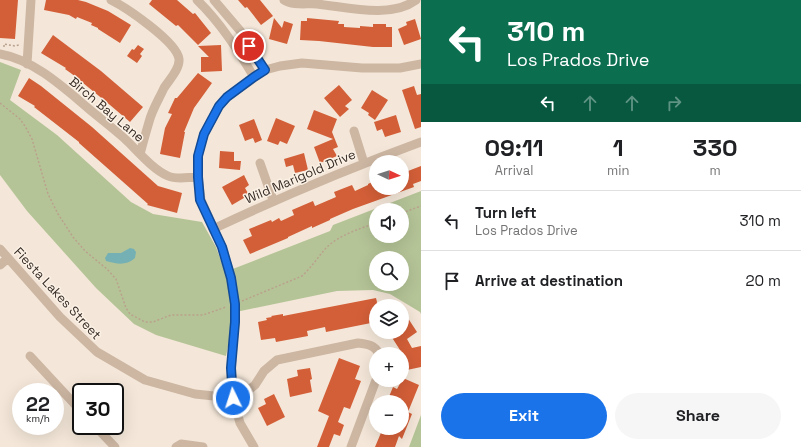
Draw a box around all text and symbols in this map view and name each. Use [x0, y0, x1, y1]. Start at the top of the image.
text: 310 m [507, 13, 585, 49]
icon: left [441, 16, 493, 68]
pin [232, 29, 266, 63]
icon: arrive [238, 35, 260, 57]
text: Los Prados Drive [507, 48, 649, 71]
street label: Birch Bay Lane [66, 73, 148, 146]
icon: left [537, 92, 559, 114]
icon: ahead [579, 92, 601, 114]
icon: ahead [621, 92, 643, 114]
icon: right [663, 92, 685, 114]
text: 09:11 [484, 132, 544, 163]
text: 1 [613, 132, 624, 163]
text: 330 [693, 132, 738, 163]
street label: Wild Marigold Drive [242, 145, 358, 207]
north arrow [369, 155, 409, 195]
map controls [369, 155, 409, 435]
text: Arrival [495, 162, 533, 179]
text: min [607, 162, 629, 179]
text: m [710, 162, 721, 179]
button: sound [369, 203, 409, 243]
text: Turn left [475, 203, 537, 222]
icon: left [441, 210, 463, 232]
text: 310 m [740, 211, 781, 230]
text: Los Prados Drive [475, 222, 578, 239]
street label: Fiesta Lakes Street [10, 244, 105, 343]
button: search [369, 251, 409, 291]
icon: arrive [441, 270, 463, 292]
text: Arrive at destination [475, 271, 623, 290]
text: 20 m [746, 271, 781, 290]
button: layers [369, 299, 409, 339]
button: + [369, 347, 409, 387]
position arrow [212, 377, 254, 419]
speed limit sign: 30 [72, 383, 124, 435]
text: 22 [26, 391, 50, 417]
button: Exit [441, 393, 607, 439]
button: Share [615, 393, 781, 439]
button: − [369, 395, 409, 435]
text: km/h [26, 412, 50, 425]

